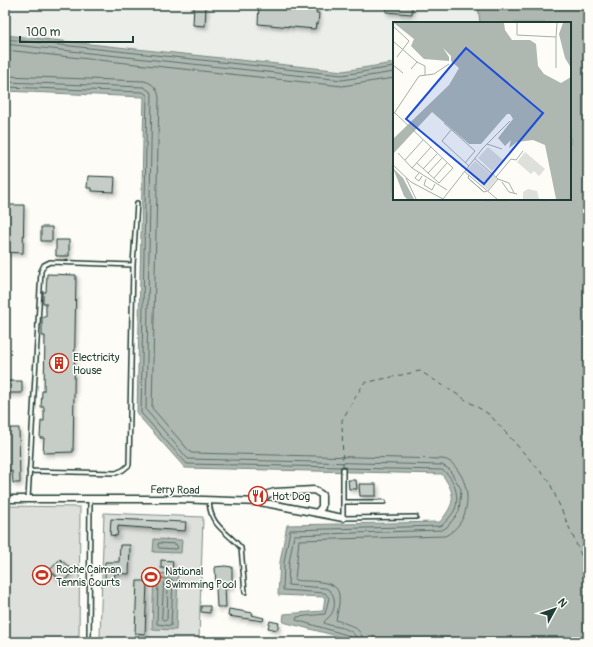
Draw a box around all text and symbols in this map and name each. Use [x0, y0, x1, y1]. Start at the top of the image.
scale bar [20, 18, 133, 44]
inset map [393, 22, 571, 200]
text: 100 m [26, 25, 61, 40]
place label: Electricity House [73, 351, 120, 377]
building icon: Electricity House [48, 352, 70, 374]
street label: Ferry Road [150, 483, 200, 497]
restaurant icon: Hot Dog [247, 485, 269, 507]
place label: Hot Dog [272, 490, 310, 503]
place label: Roche Caiman Tennis Courts [56, 563, 121, 589]
sports icon: Roche Caiman Tennis Courts [31, 564, 53, 586]
place label: National Swimming Pool [165, 565, 237, 591]
sports icon: National Swimming Pool [140, 566, 162, 588]
north arrow [535, 589, 575, 629]
text: N [555, 596, 570, 610]

